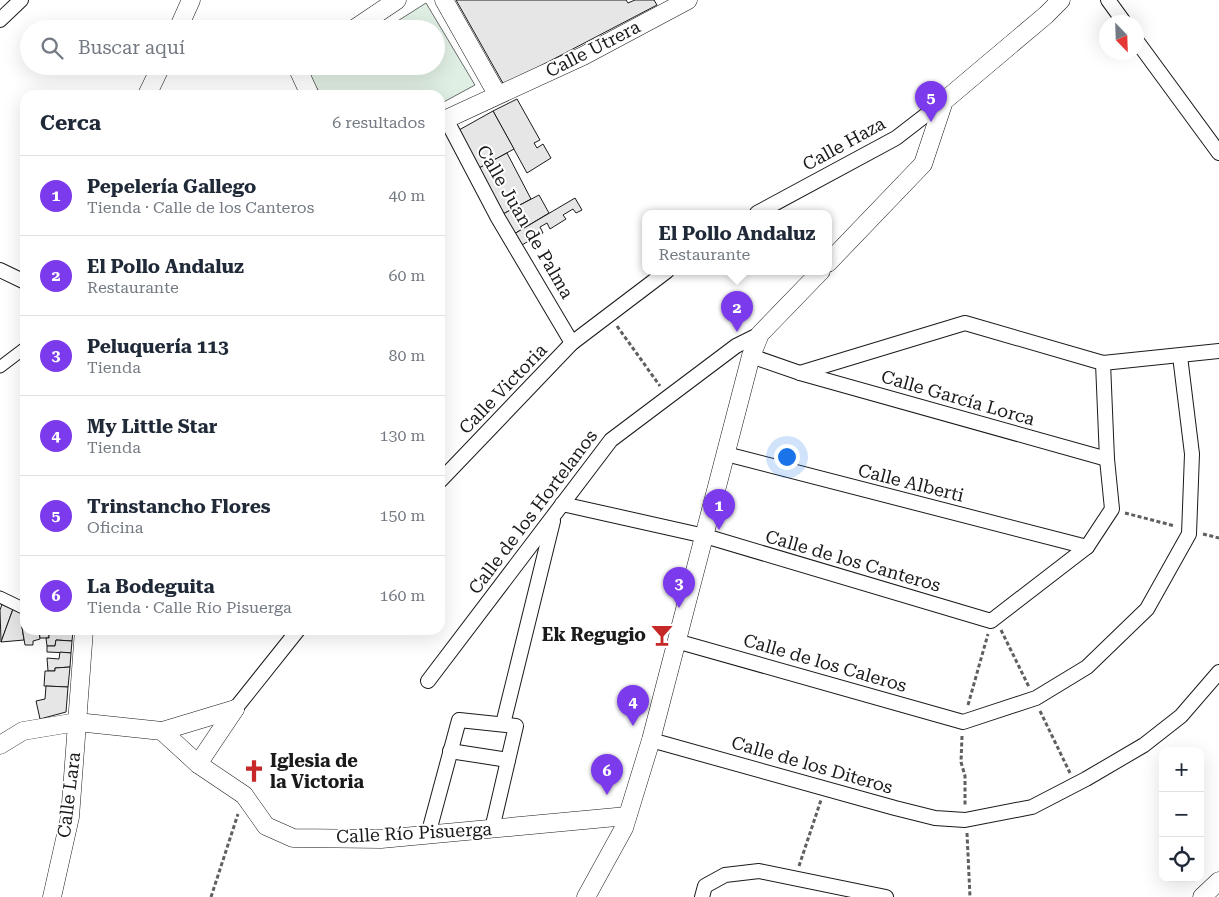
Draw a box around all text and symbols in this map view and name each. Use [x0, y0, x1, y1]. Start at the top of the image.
north arrow [1099, 15, 1144, 60]
street label: Calle Utrera [542, 16, 644, 81]
search box [20, 20, 445, 75]
icon: search [38, 34, 66, 62]
text: Buscar aquí [78, 36, 185, 59]
pin: 5 [915, 81, 947, 122]
text: Cerca [40, 111, 101, 135]
street label: Calle Haza [799, 112, 889, 175]
text: 6 resultados [332, 113, 425, 132]
street label: Calle Juan de Palma [473, 141, 578, 302]
text: Pepelería Gallego [87, 175, 256, 198]
text: 1 [52, 186, 60, 205]
text: 40 m [388, 186, 425, 205]
text: Tienda · Calle de los Canteros [87, 198, 314, 217]
popup [642, 210, 832, 275]
text: El Pollo Andaluz [659, 222, 815, 245]
text: Restaurante [659, 245, 750, 264]
text: El Pollo Andaluz [87, 255, 244, 278]
text: 2 [52, 266, 60, 285]
text: 60 m [388, 266, 425, 285]
text: Restaurante [87, 278, 179, 297]
pin: 2 [721, 291, 753, 332]
text: Peluquería 113 [87, 335, 229, 358]
street label: Calle Victoria [454, 339, 551, 438]
text: 3 [52, 346, 60, 365]
text: 80 m [388, 346, 425, 365]
text: Tienda [87, 358, 141, 377]
street label: Calle García Lorca [879, 366, 1038, 430]
text: My Little Star [87, 415, 217, 438]
street label: Calle de los Hortelanos [464, 425, 601, 598]
text: 4 [52, 426, 60, 445]
text: 130 m [379, 426, 425, 445]
text: Tienda [87, 438, 141, 457]
your location [774, 444, 800, 470]
street label: Calle Alberti [856, 459, 966, 506]
pin: 1 [703, 489, 735, 530]
text: Trinstancho Flores [87, 495, 271, 518]
text: 5 [52, 506, 60, 525]
text: 150 m [379, 506, 425, 525]
text: Oficina [87, 518, 144, 537]
street label: Calle de los Canteros [763, 525, 943, 596]
pin: 3 [663, 567, 695, 608]
text: La Bodeguita [87, 575, 215, 598]
text: 6 [52, 586, 60, 605]
text: 160 m [379, 586, 425, 605]
text: Tienda · Calle Río Pisuerga [87, 598, 292, 617]
bar icon: Ek Regugio [649, 622, 675, 648]
place label: Ek Regugio [542, 624, 646, 645]
street label: Calle de los Caleros [741, 629, 909, 696]
pin: 4 [617, 685, 649, 726]
street label: Calle de los Diteros [729, 731, 895, 798]
map controls [1159, 747, 1204, 882]
button: + [1159, 747, 1204, 792]
place label: Iglesia de la Victoria [270, 750, 364, 792]
street label: Calle Lara [53, 751, 84, 839]
pin: 6 [591, 754, 623, 795]
church icon: Iglesia de la Victoria [241, 758, 267, 784]
button: − [1159, 792, 1204, 837]
street label: Calle Río Pisuerga [336, 818, 493, 847]
button: locate [1159, 837, 1204, 882]

